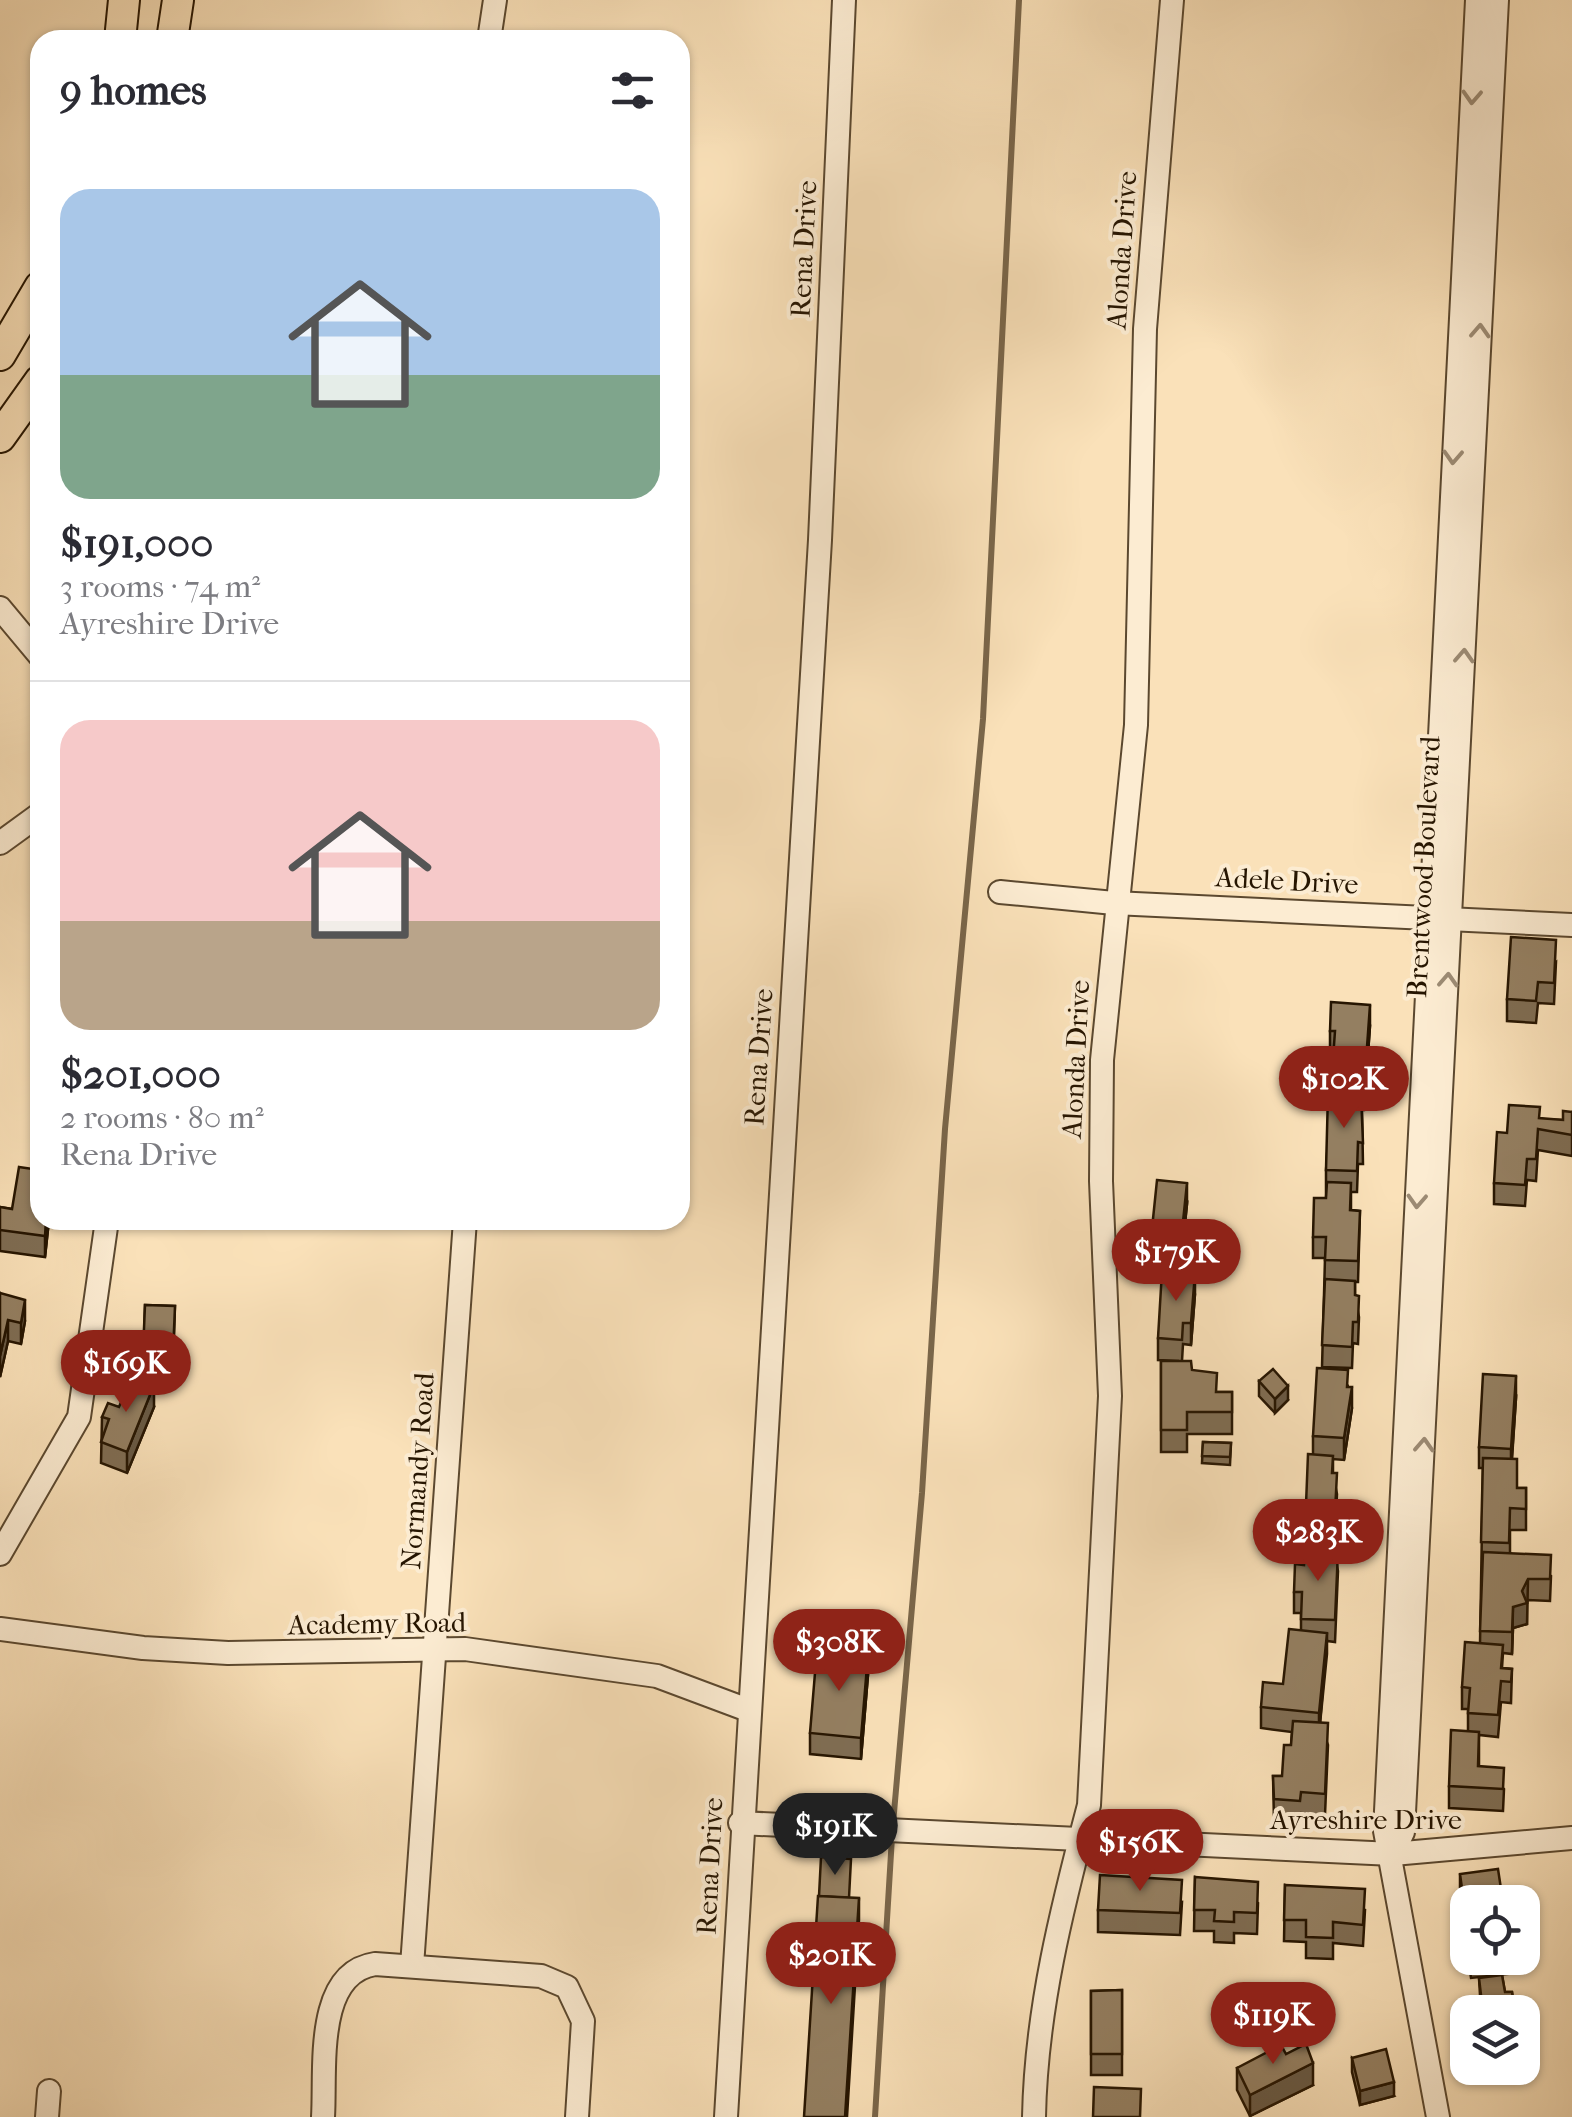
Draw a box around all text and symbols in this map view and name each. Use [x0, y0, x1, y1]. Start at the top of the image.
icon: filters [605, 63, 660, 118]
text: 9 homes [60, 66, 207, 115]
one-way arrow [1462, 90, 1483, 106]
street label: Alonda Drive [1099, 170, 1143, 331]
street label: Rena Drive [783, 179, 824, 318]
icon: home [270, 254, 450, 434]
one-way arrow [1469, 323, 1490, 339]
one-way arrow [1443, 449, 1464, 465]
text: $191,000 [60, 519, 213, 568]
text: 3 rooms · 74 m² [60, 568, 260, 605]
text: Ayreshire Drive [60, 605, 279, 642]
one-way arrow [1453, 647, 1474, 663]
street label: Brentwood Boulevard [1400, 734, 1447, 999]
icon: home [270, 785, 450, 965]
street label: Adele Drive [1214, 860, 1359, 901]
one-way arrow [1437, 972, 1458, 988]
street label: Alonda Drive [1055, 979, 1096, 1140]
street label: Rena Drive [737, 987, 780, 1127]
pin: $102K [1274, 1046, 1414, 1131]
text: $201,000 [60, 1050, 221, 1099]
text: $102K [1301, 1060, 1387, 1097]
text: 2 rooms · 80 m² [60, 1099, 264, 1136]
text: Rena Drive [60, 1136, 217, 1173]
one-way arrow [1407, 1194, 1428, 1210]
pin: $179K [1106, 1219, 1246, 1304]
text: $179K [1134, 1233, 1218, 1270]
pin: $169K [56, 1330, 196, 1415]
text: $169K [83, 1344, 169, 1381]
street label: Normandy Road [394, 1371, 441, 1571]
one-way arrow [1413, 1436, 1434, 1452]
pin: $283K [1248, 1499, 1388, 1584]
text: $283K [1275, 1513, 1361, 1550]
street label: Academy Road [287, 1605, 467, 1642]
pin: $308K [769, 1609, 909, 1694]
text: $308K [795, 1623, 883, 1660]
pin: $191K [765, 1793, 905, 1878]
street label: Rena Drive [689, 1796, 730, 1935]
street label: Ayreshire Drive [1269, 1803, 1462, 1836]
text: $191K [795, 1807, 875, 1844]
pin: $156K [1070, 1809, 1210, 1894]
text: $156K [1098, 1823, 1182, 1860]
map controls [1450, 1885, 1540, 2085]
button: locate [1450, 1885, 1540, 1975]
pin: $201K [761, 1922, 901, 2007]
text: $201K [788, 1936, 874, 1973]
pin: $119K [1203, 1982, 1343, 2067]
button: layers [1450, 1995, 1540, 2085]
text: $119K [1233, 1996, 1313, 2033]

